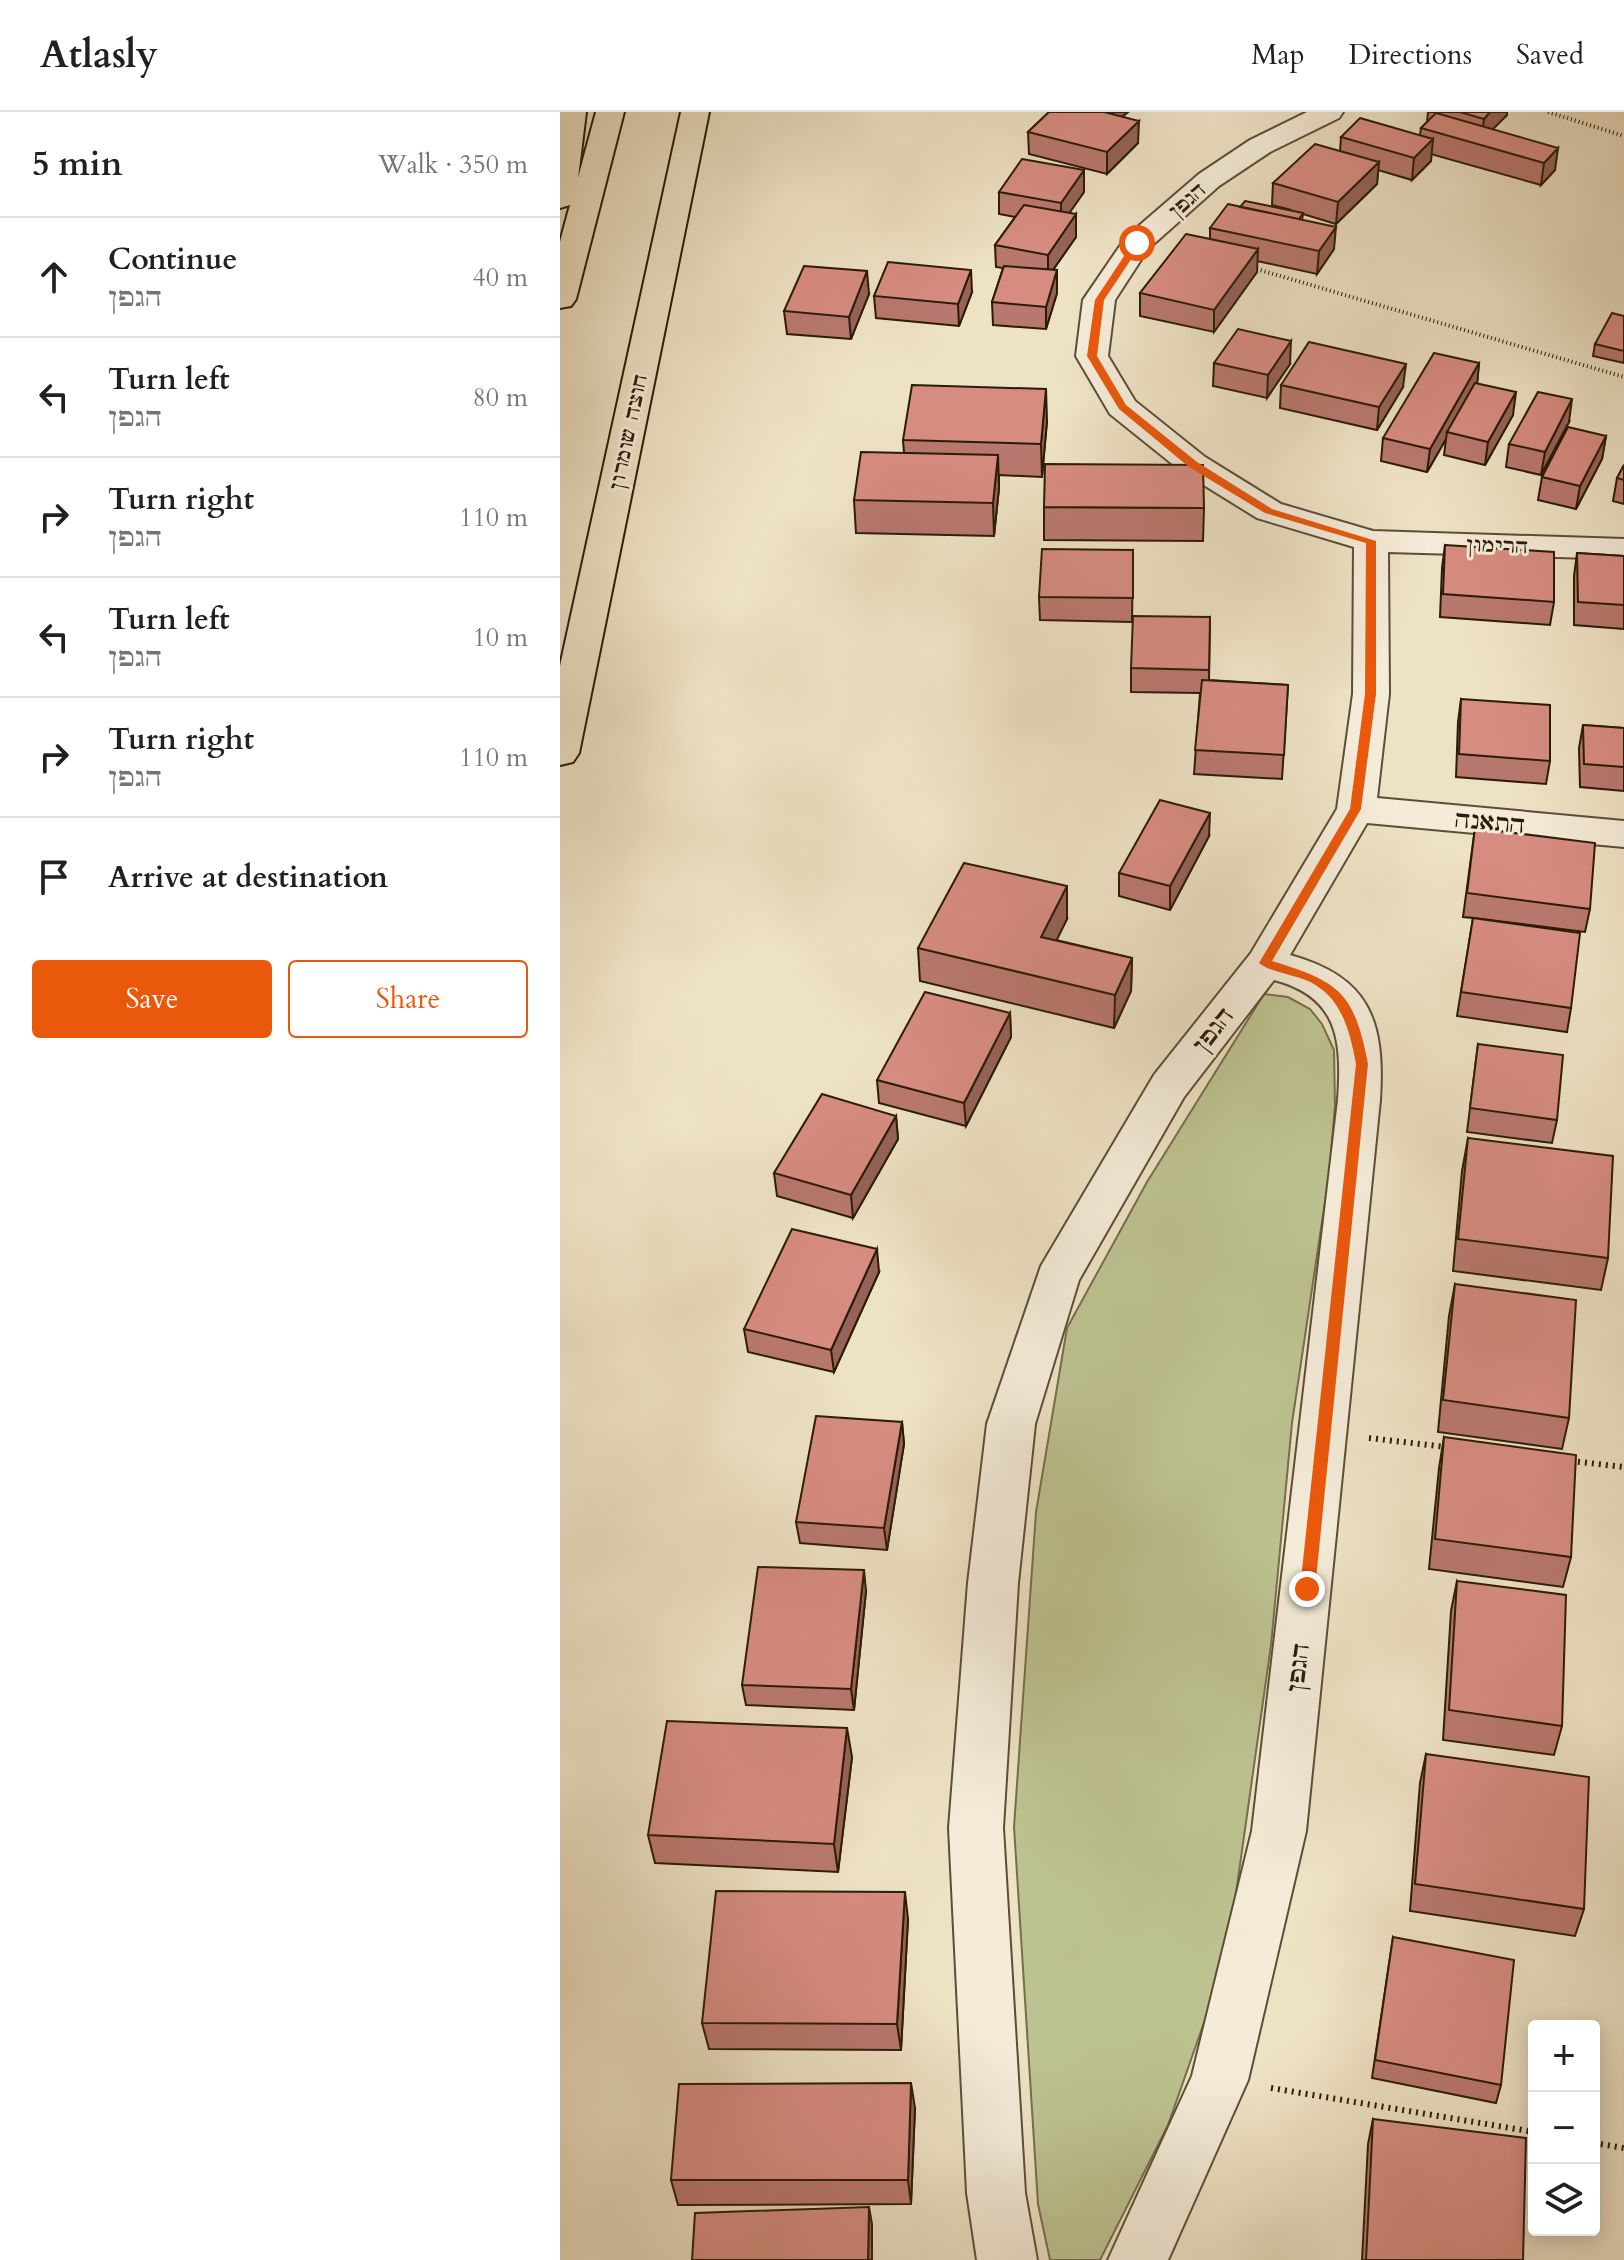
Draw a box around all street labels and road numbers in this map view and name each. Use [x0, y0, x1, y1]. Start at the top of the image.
street label: הגפן [1163, 177, 1212, 224]
street label: חוצה שומרון [603, 372, 654, 493]
street label: הרימון [1466, 531, 1528, 560]
street label: התאנה [1454, 803, 1526, 842]
street label: הגפן [1185, 1001, 1242, 1060]
street label: הגפן [1279, 1641, 1318, 1695]

